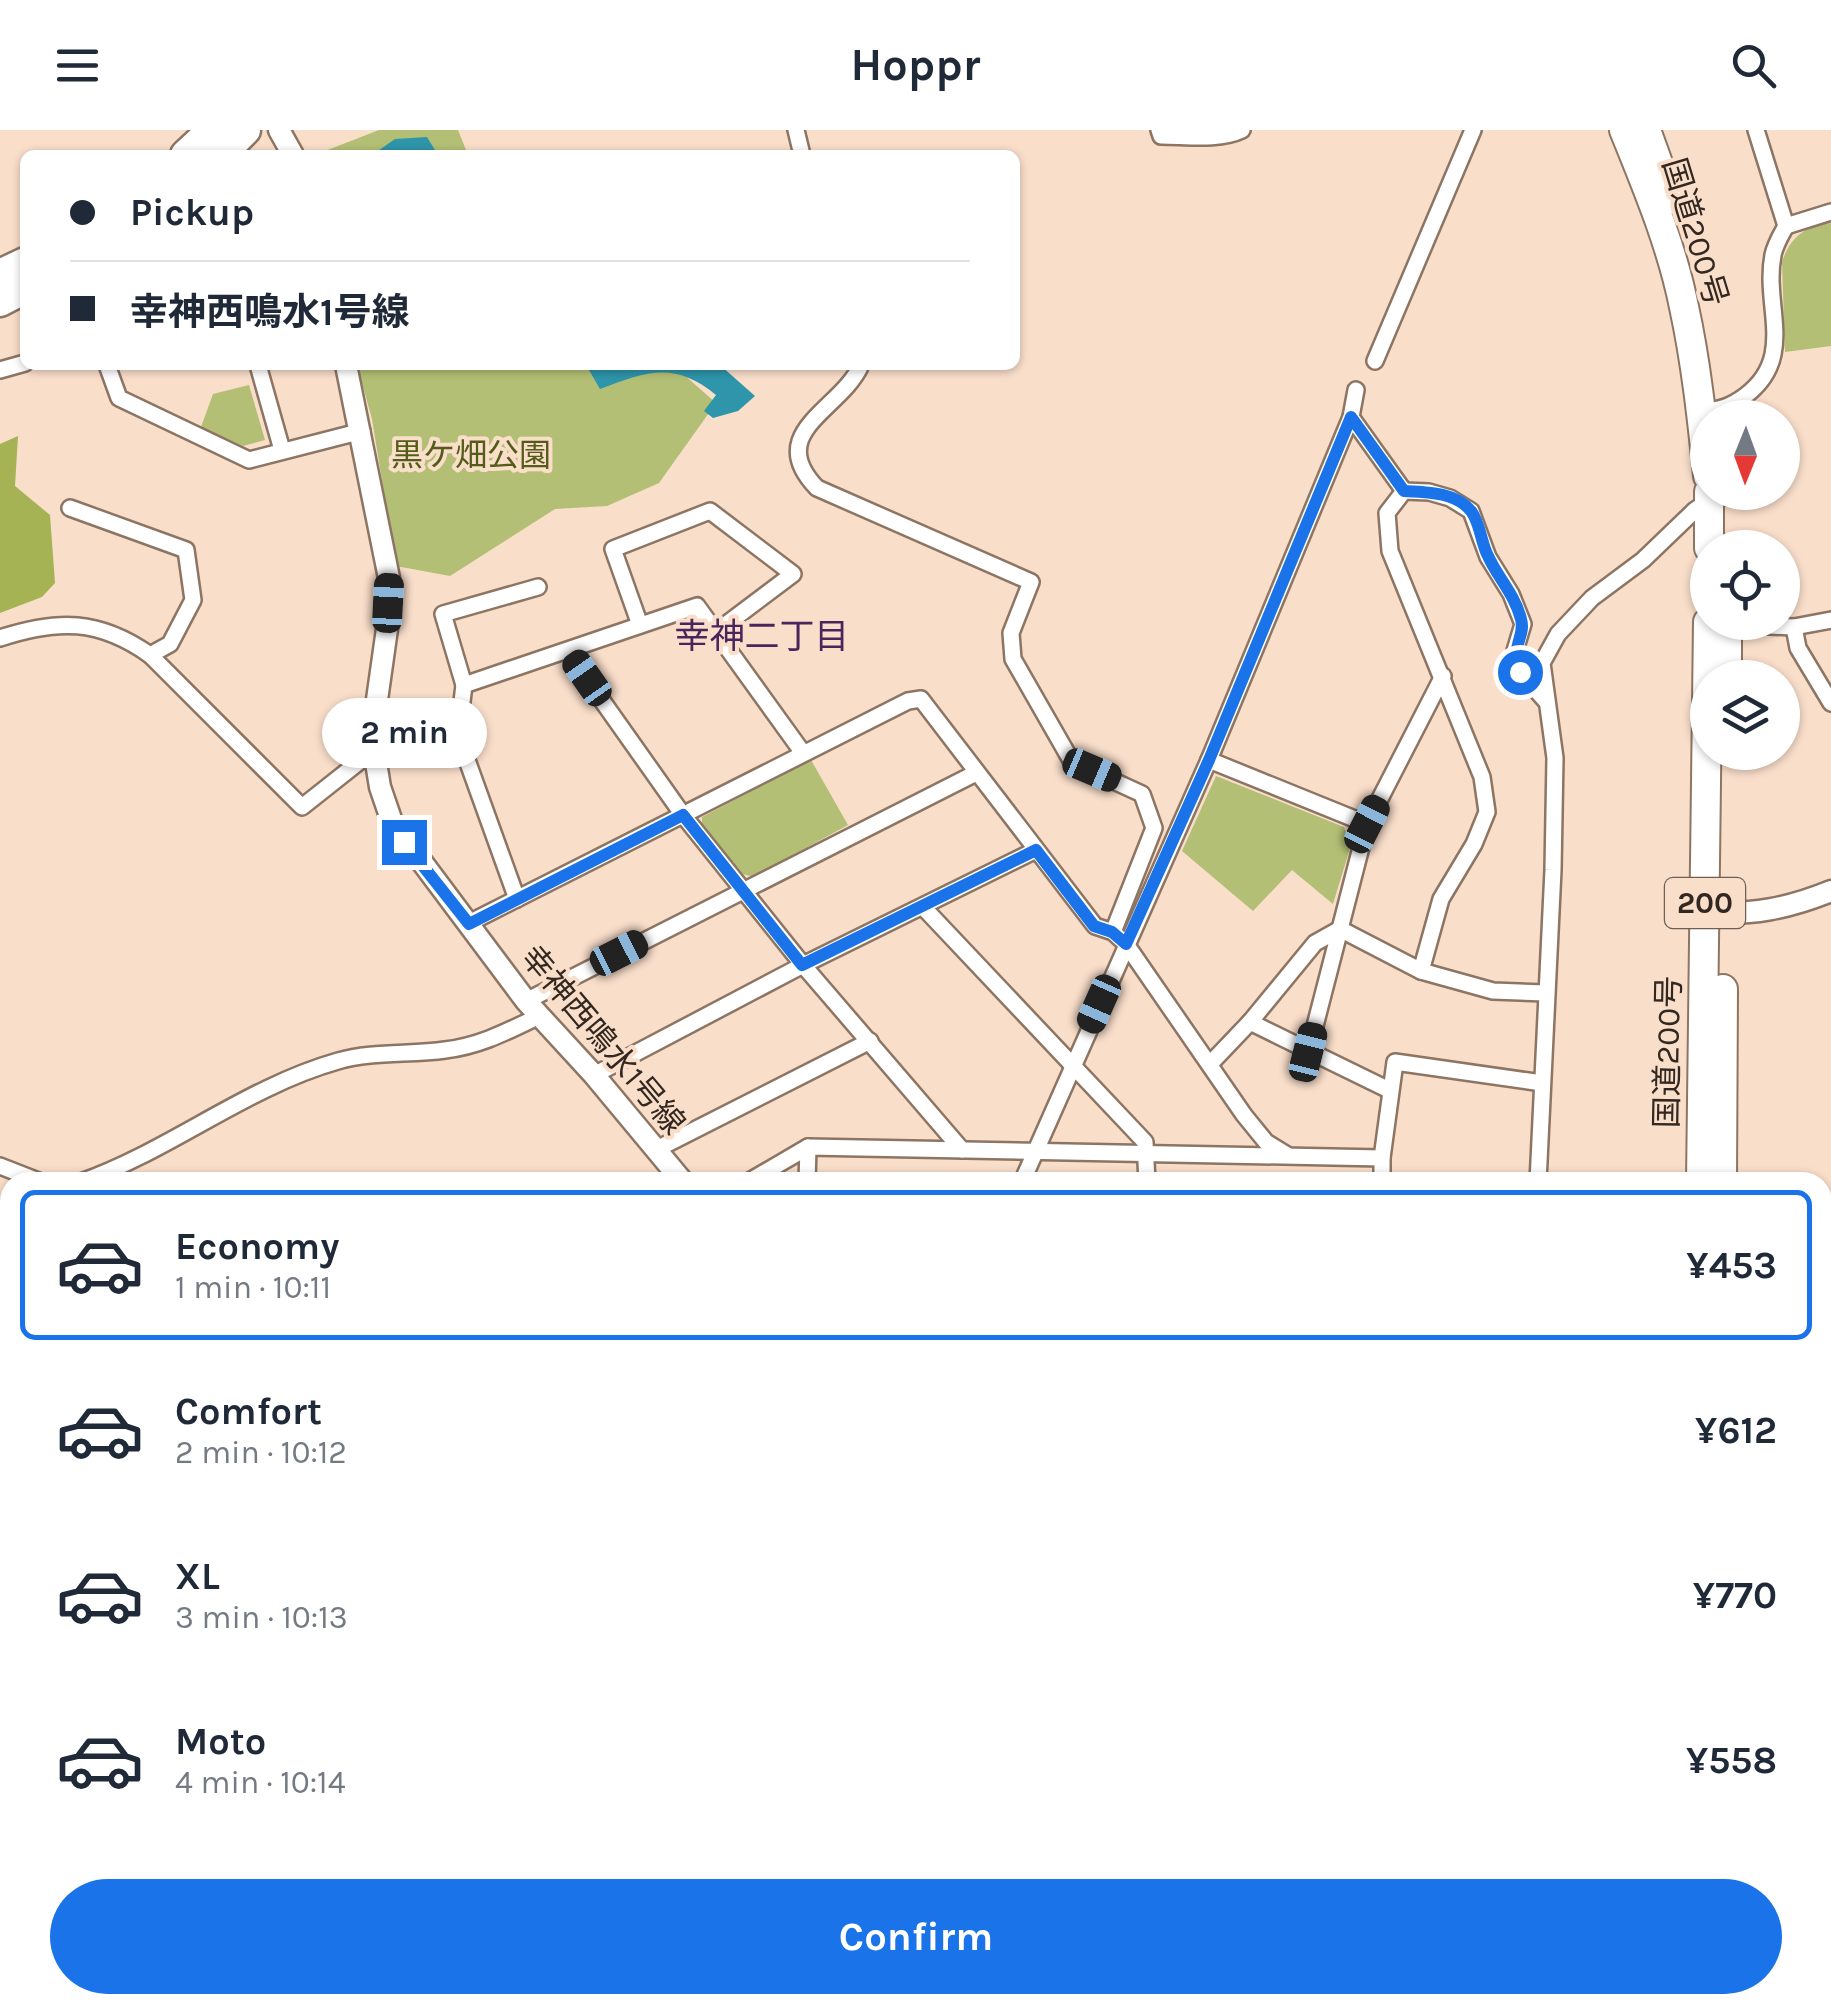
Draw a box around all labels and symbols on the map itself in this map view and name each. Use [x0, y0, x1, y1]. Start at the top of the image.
street label: 国道200号 [1655, 154, 1735, 310]
north arrow [1690, 400, 1800, 510]
park label: 黒ケ畑公園 [391, 437, 551, 474]
car [371, 572, 405, 634]
district label: 幸神二丁目 [674, 616, 850, 657]
car [558, 645, 616, 711]
route start [1498, 650, 1543, 695]
callout: 2 min [322, 697, 486, 767]
car [1059, 744, 1125, 796]
car [1340, 790, 1394, 858]
route end [382, 820, 427, 865]
road number: 200 [1665, 878, 1745, 928]
car [585, 926, 653, 980]
street label: 幸神西鳴水1号線 [513, 938, 693, 1142]
car [1073, 970, 1125, 1038]
street label: 国道200号 [1648, 975, 1688, 1129]
car [1286, 1019, 1330, 1085]

